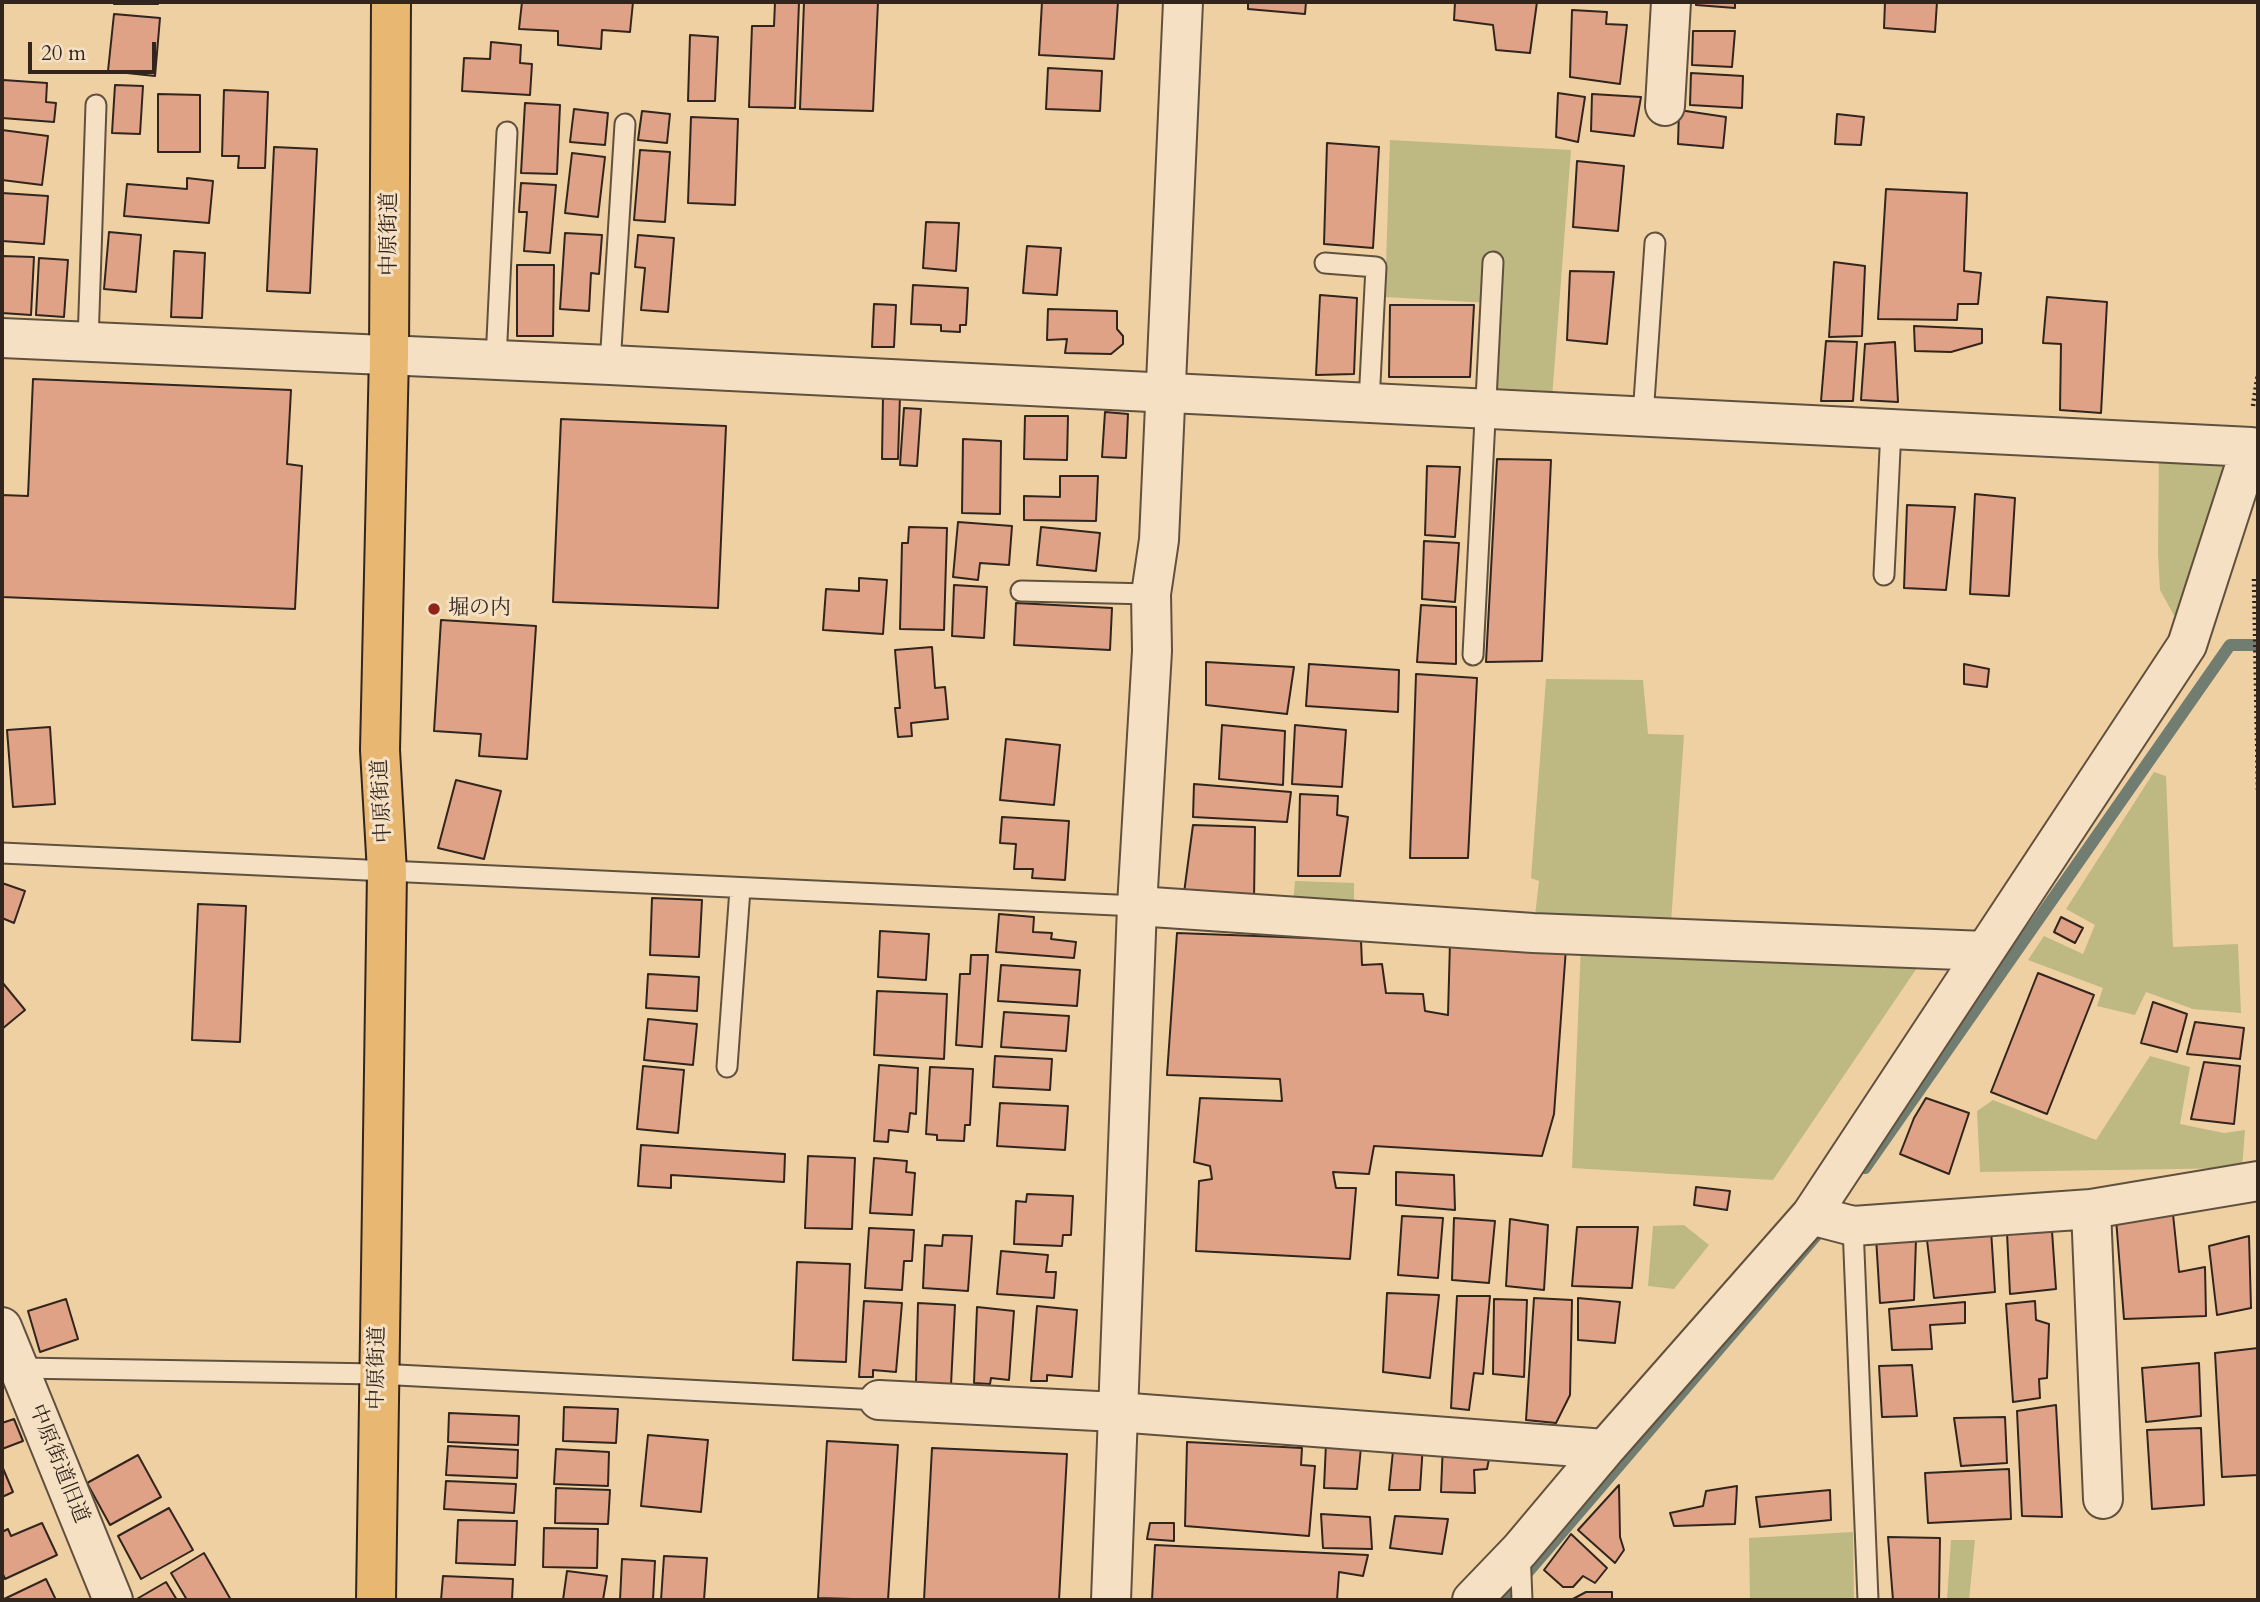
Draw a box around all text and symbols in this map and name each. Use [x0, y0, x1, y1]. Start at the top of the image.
scale bar [32, 28, 159, 72]
text: 20 m [41, 39, 86, 68]
street label: 中原街道 [377, 192, 403, 276]
place label: 堀の内 [448, 596, 511, 622]
marker: 堀の内 [426, 601, 442, 617]
street label: 中原街道 [368, 758, 398, 844]
street label: 中原街道 [365, 1326, 391, 1410]
street label: 中原街道旧道 [23, 1401, 93, 1527]

